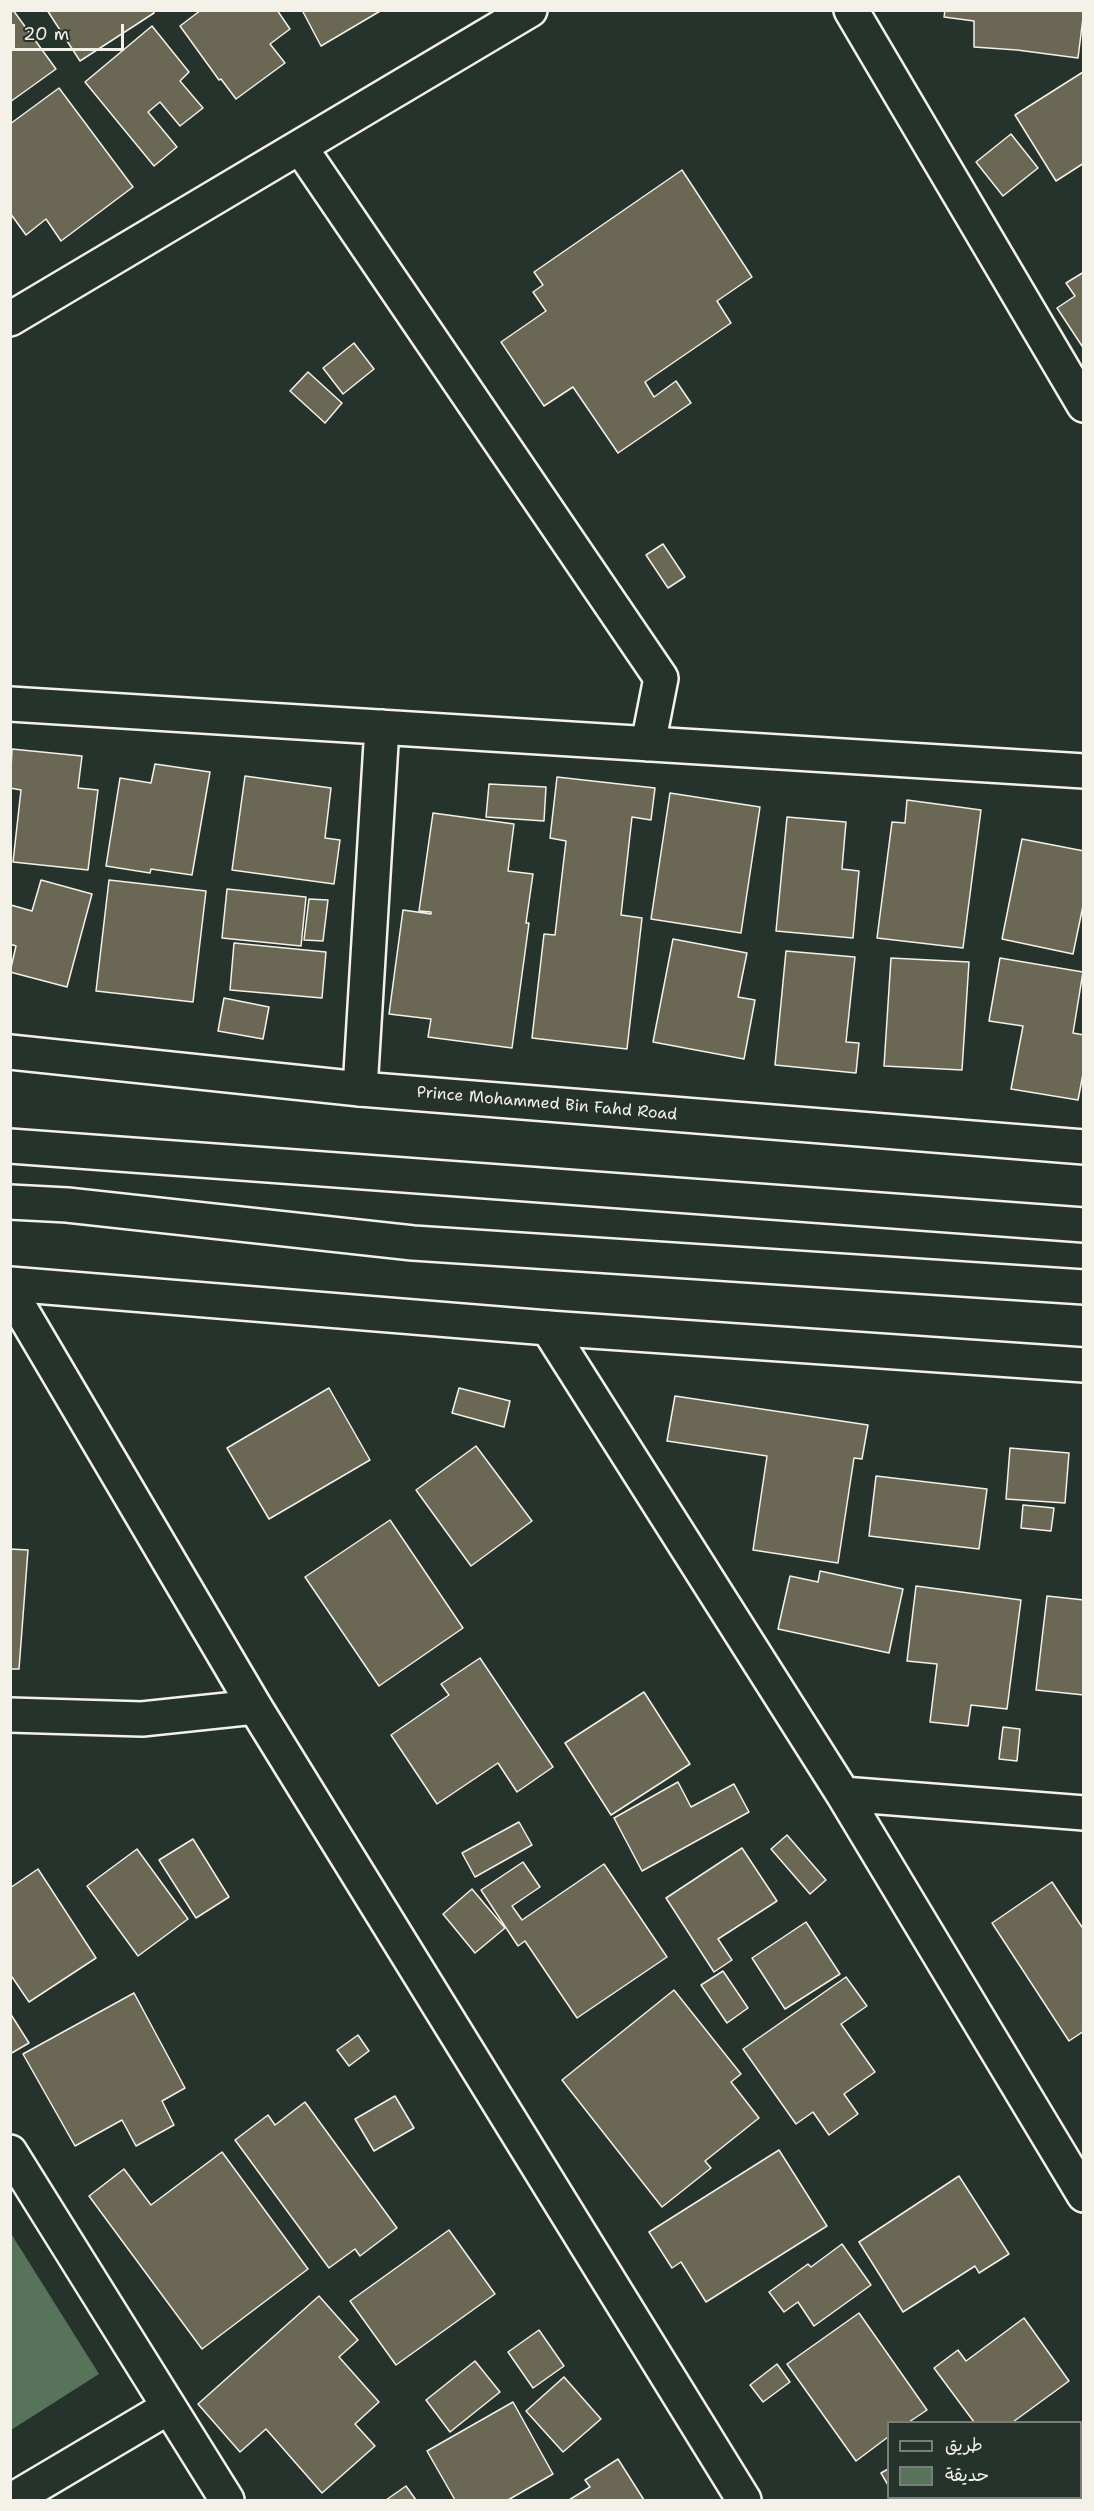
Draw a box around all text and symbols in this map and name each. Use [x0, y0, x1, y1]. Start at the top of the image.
scale bar [15, 12, 128, 50]
text: 20 m [23, 22, 69, 46]
street label: Prince Mohammed Bin Fahd Road [416, 1083, 678, 1125]
legend [887, 2421, 1082, 2499]
text: طريق [945, 2433, 983, 2457]
text: حديقة [945, 2463, 989, 2487]

